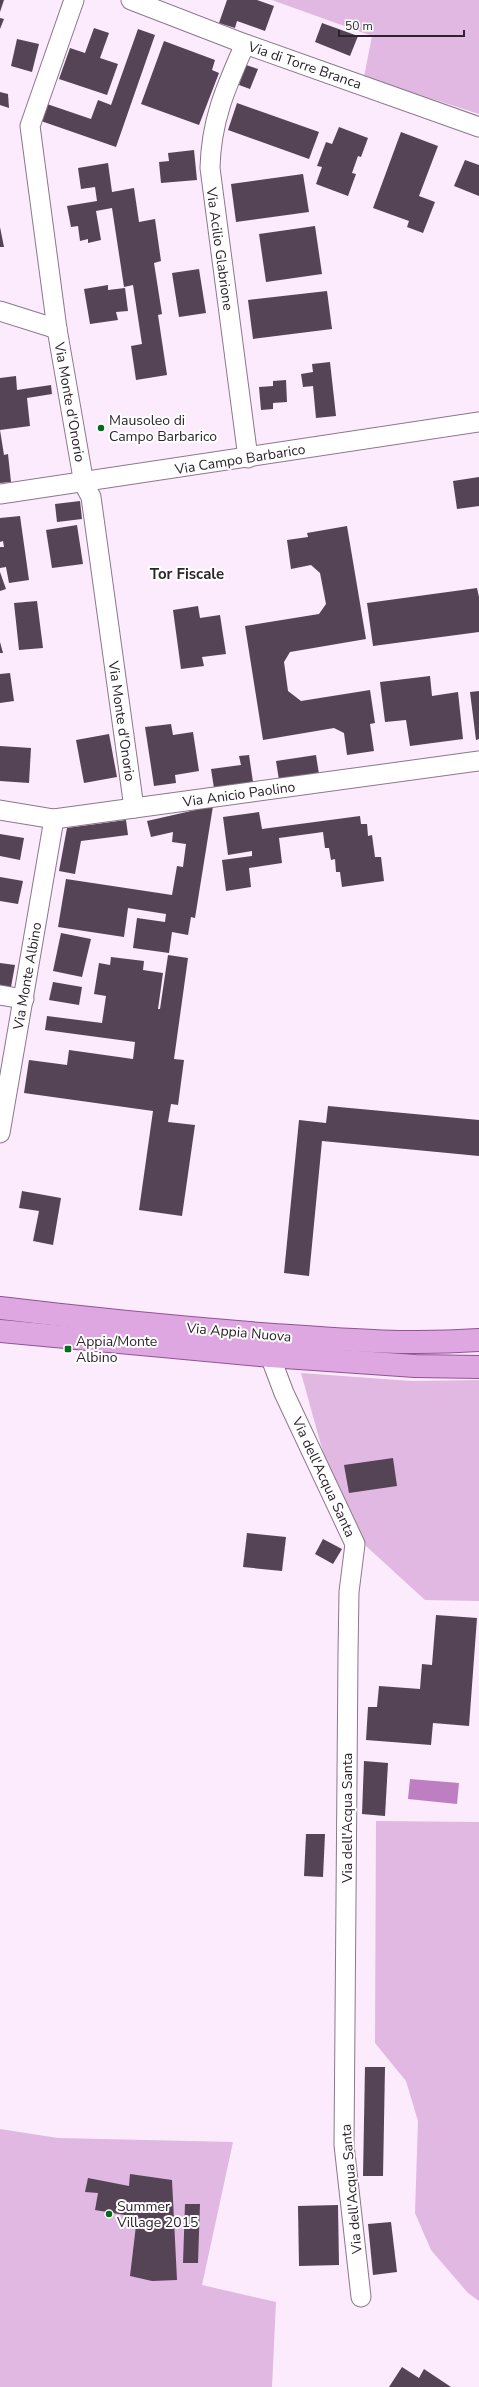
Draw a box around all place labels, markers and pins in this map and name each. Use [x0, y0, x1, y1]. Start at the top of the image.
place label: Mausoleo di Campo Barbarico [109, 411, 217, 446]
marker: Mausoleo di Campo Barbarico [96, 423, 106, 433]
place label: Appia/Monte Albino [76, 1332, 157, 1367]
marker: Appia/Monte Albino [63, 1344, 73, 1354]
place label: Summer Village 2015 [116, 2197, 198, 2232]
marker: Summer Village 2015 [104, 2209, 114, 2219]

